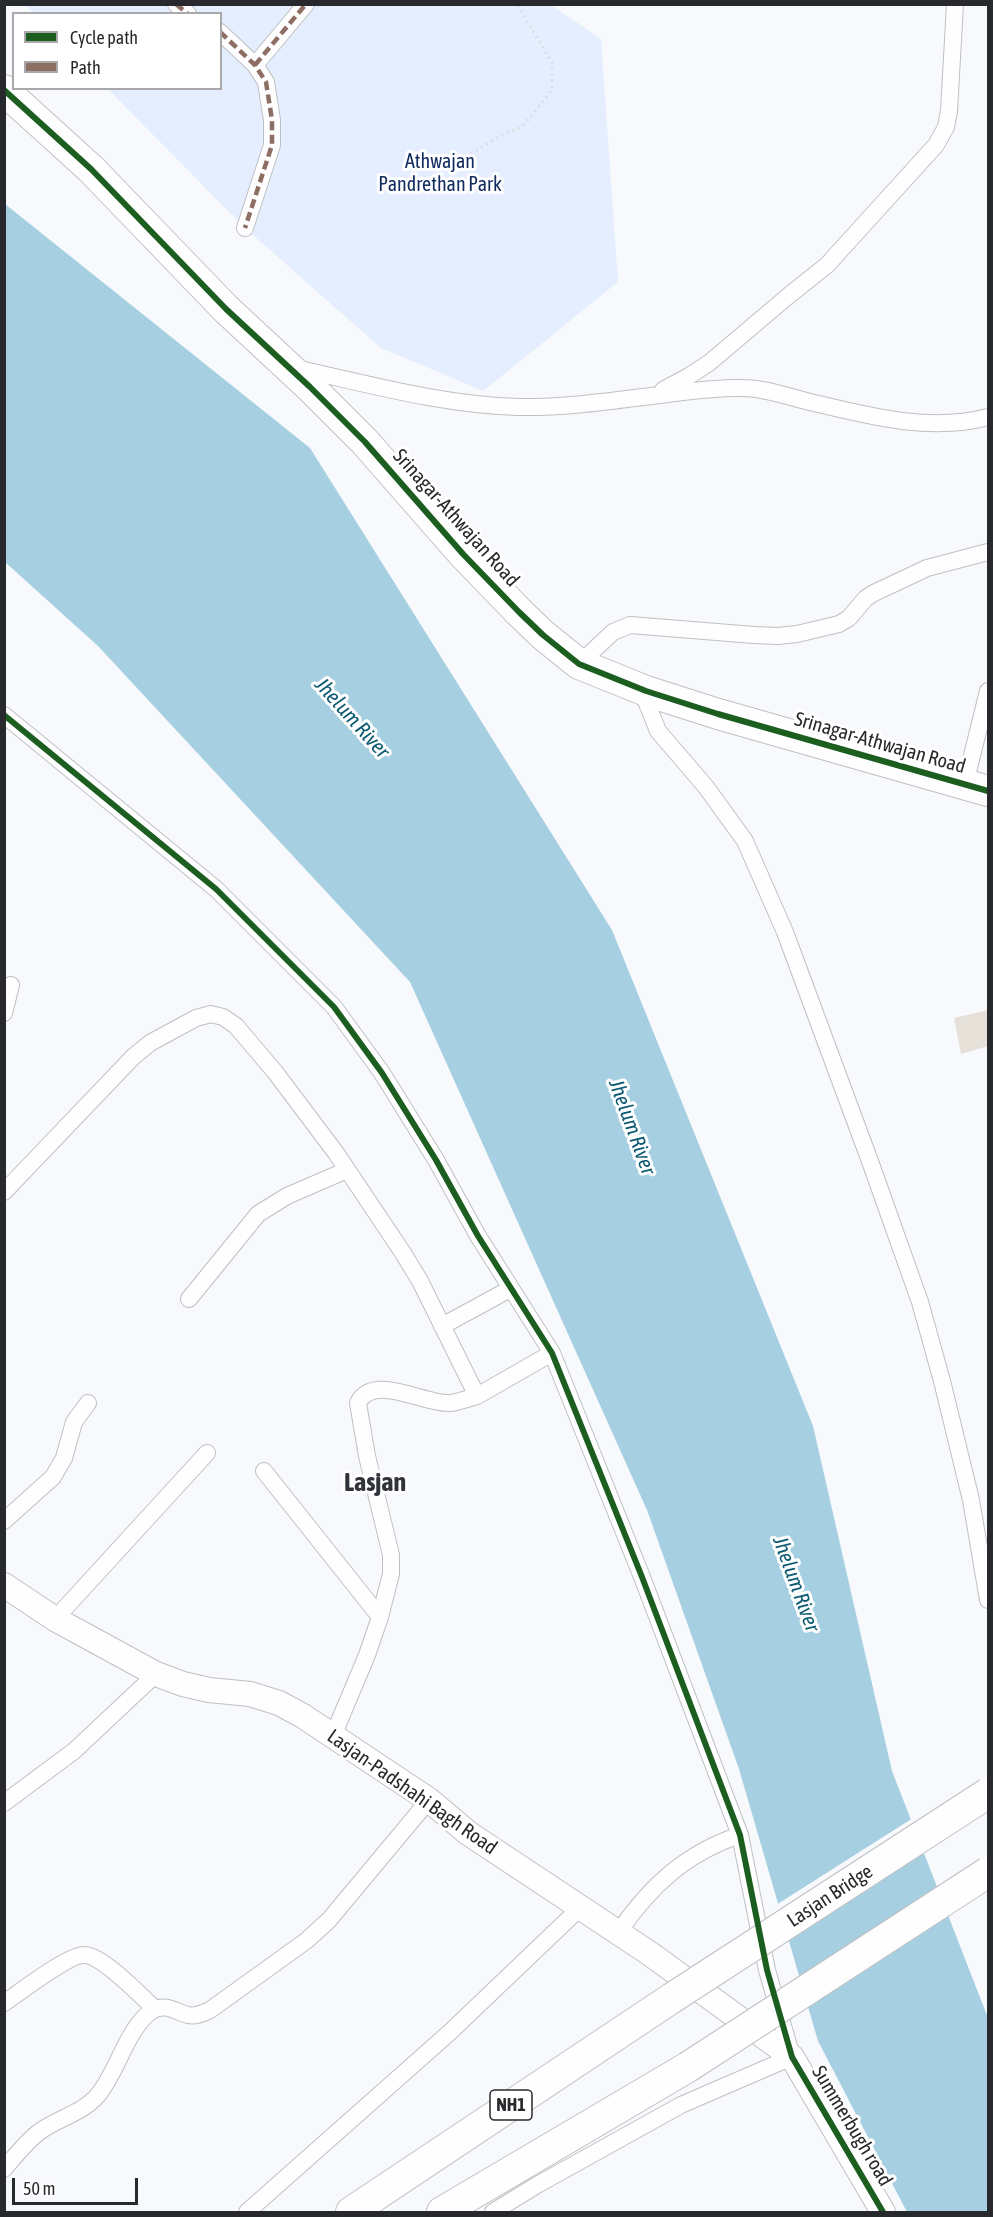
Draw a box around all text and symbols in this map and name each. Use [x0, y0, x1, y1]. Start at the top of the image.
legend [12, 12, 222, 90]
text: Cycle path [70, 27, 138, 48]
text: Path [70, 57, 101, 78]
park label: Athwajan Pandrethan Park [378, 150, 502, 197]
street label: Srinagar-Athwajan Road [388, 444, 524, 592]
water label: Jhelum River [309, 673, 395, 763]
street label: Srinagar-Athwajan Road [792, 707, 968, 779]
water label: Jhelum River [603, 1076, 661, 1178]
district label: Lasjan [344, 1467, 406, 1499]
water label: Jhelum River [767, 1533, 825, 1635]
street label: Lasjan-Padshahi Bagh Road [322, 1724, 502, 1860]
street label: Lasjan Bridge [783, 1859, 877, 1933]
street label: Summerbugh road [807, 2061, 897, 2191]
road number: NH1 [490, 2090, 532, 2120]
scale bar [15, 2166, 141, 2204]
text: 50 m [23, 2178, 55, 2199]

